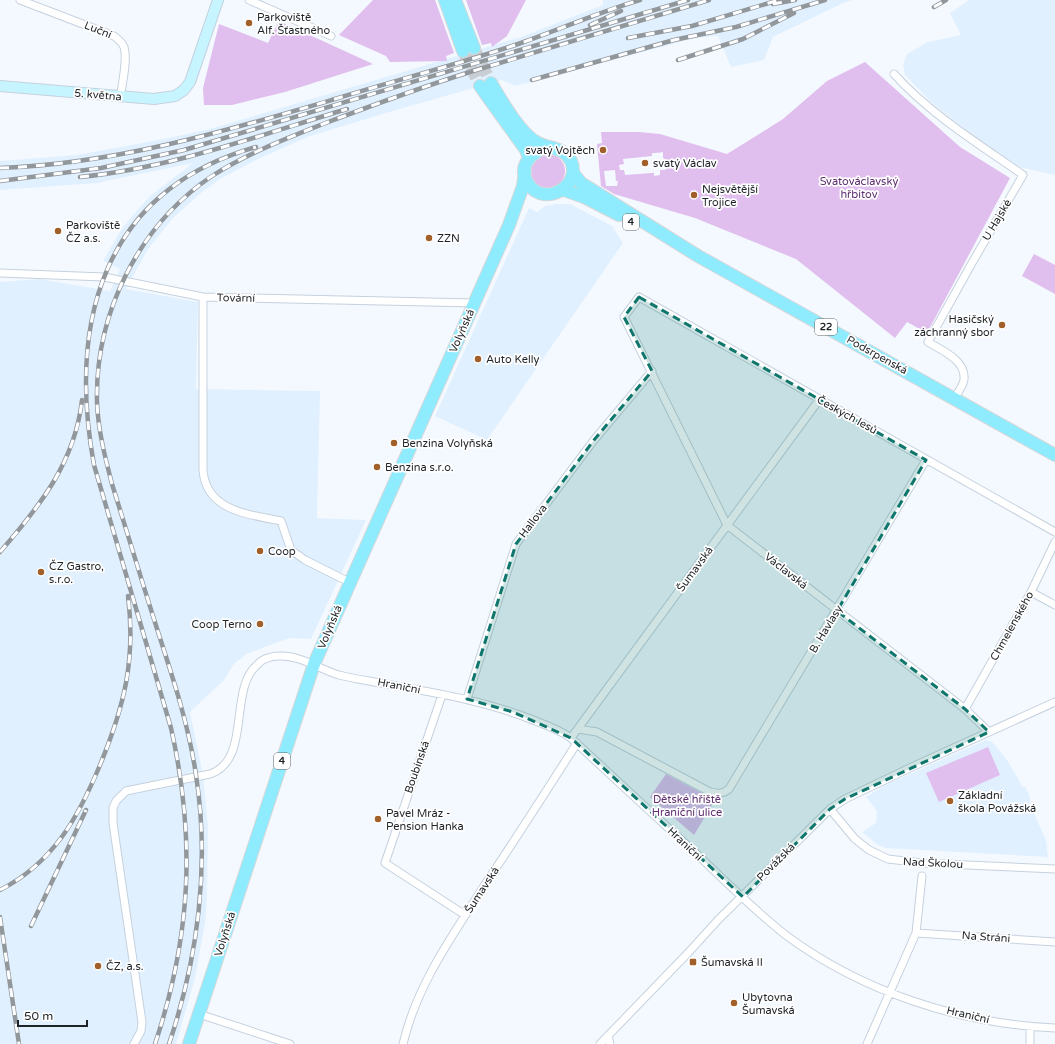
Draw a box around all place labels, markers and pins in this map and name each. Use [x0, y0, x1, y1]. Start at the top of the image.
place label: Parkoviště Alf. Šťastného [257, 11, 330, 37]
marker: Parkoviště Alf. Šťastného [244, 18, 254, 28]
place label: svatý Vojtěch [526, 144, 595, 157]
marker: svatý Vojtěch [598, 145, 608, 155]
place label: svatý Václav [653, 157, 717, 170]
marker: svatý Václav [640, 158, 650, 168]
place label: Nejsvětější Trojice [702, 183, 758, 209]
marker: Nejsvětější Trojice [689, 190, 699, 200]
place label: Parkoviště ČZ a.s. [66, 219, 120, 245]
marker: Parkoviště ČZ a.s. [53, 226, 63, 236]
place label: ZZN [437, 232, 460, 245]
marker: ZZN [424, 233, 434, 243]
place label: Hasičský záchranný sbor [914, 313, 995, 339]
marker: Hasičský záchranný sbor [997, 320, 1007, 330]
place label: Auto Kelly [486, 353, 539, 366]
marker: Auto Kelly [473, 354, 483, 364]
place label: Benzina Volyňská [402, 437, 493, 450]
marker: Benzina Volyňská [389, 438, 399, 448]
place label: Benzina s.r.o. [385, 461, 454, 474]
marker: Benzina s.r.o. [372, 462, 382, 472]
place label: Coop [268, 545, 296, 558]
marker: Coop [255, 546, 265, 556]
place label: ČZ Gastro, s.r.o. [49, 559, 104, 586]
marker: ČZ Gastro, s.r.o. [36, 567, 46, 577]
place label: Coop Terno [192, 618, 252, 631]
marker: Coop Terno [255, 619, 265, 629]
place label: Základní škola Povážská [958, 789, 1036, 815]
marker: Základní škola Povážská [945, 796, 955, 806]
place label: Pavel Mráz - Pension Hanka [386, 807, 464, 833]
marker: Pavel Mráz - Pension Hanka [373, 814, 383, 824]
place label: Šumavská II [701, 955, 763, 969]
marker: Šumavská II [688, 957, 698, 967]
place label: ČZ, a.s. [106, 959, 144, 973]
marker: ČZ, a.s. [93, 961, 103, 971]
place label: Ubytovna Šumavská [742, 991, 795, 1017]
marker: Ubytovna Šumavská [729, 998, 739, 1008]

